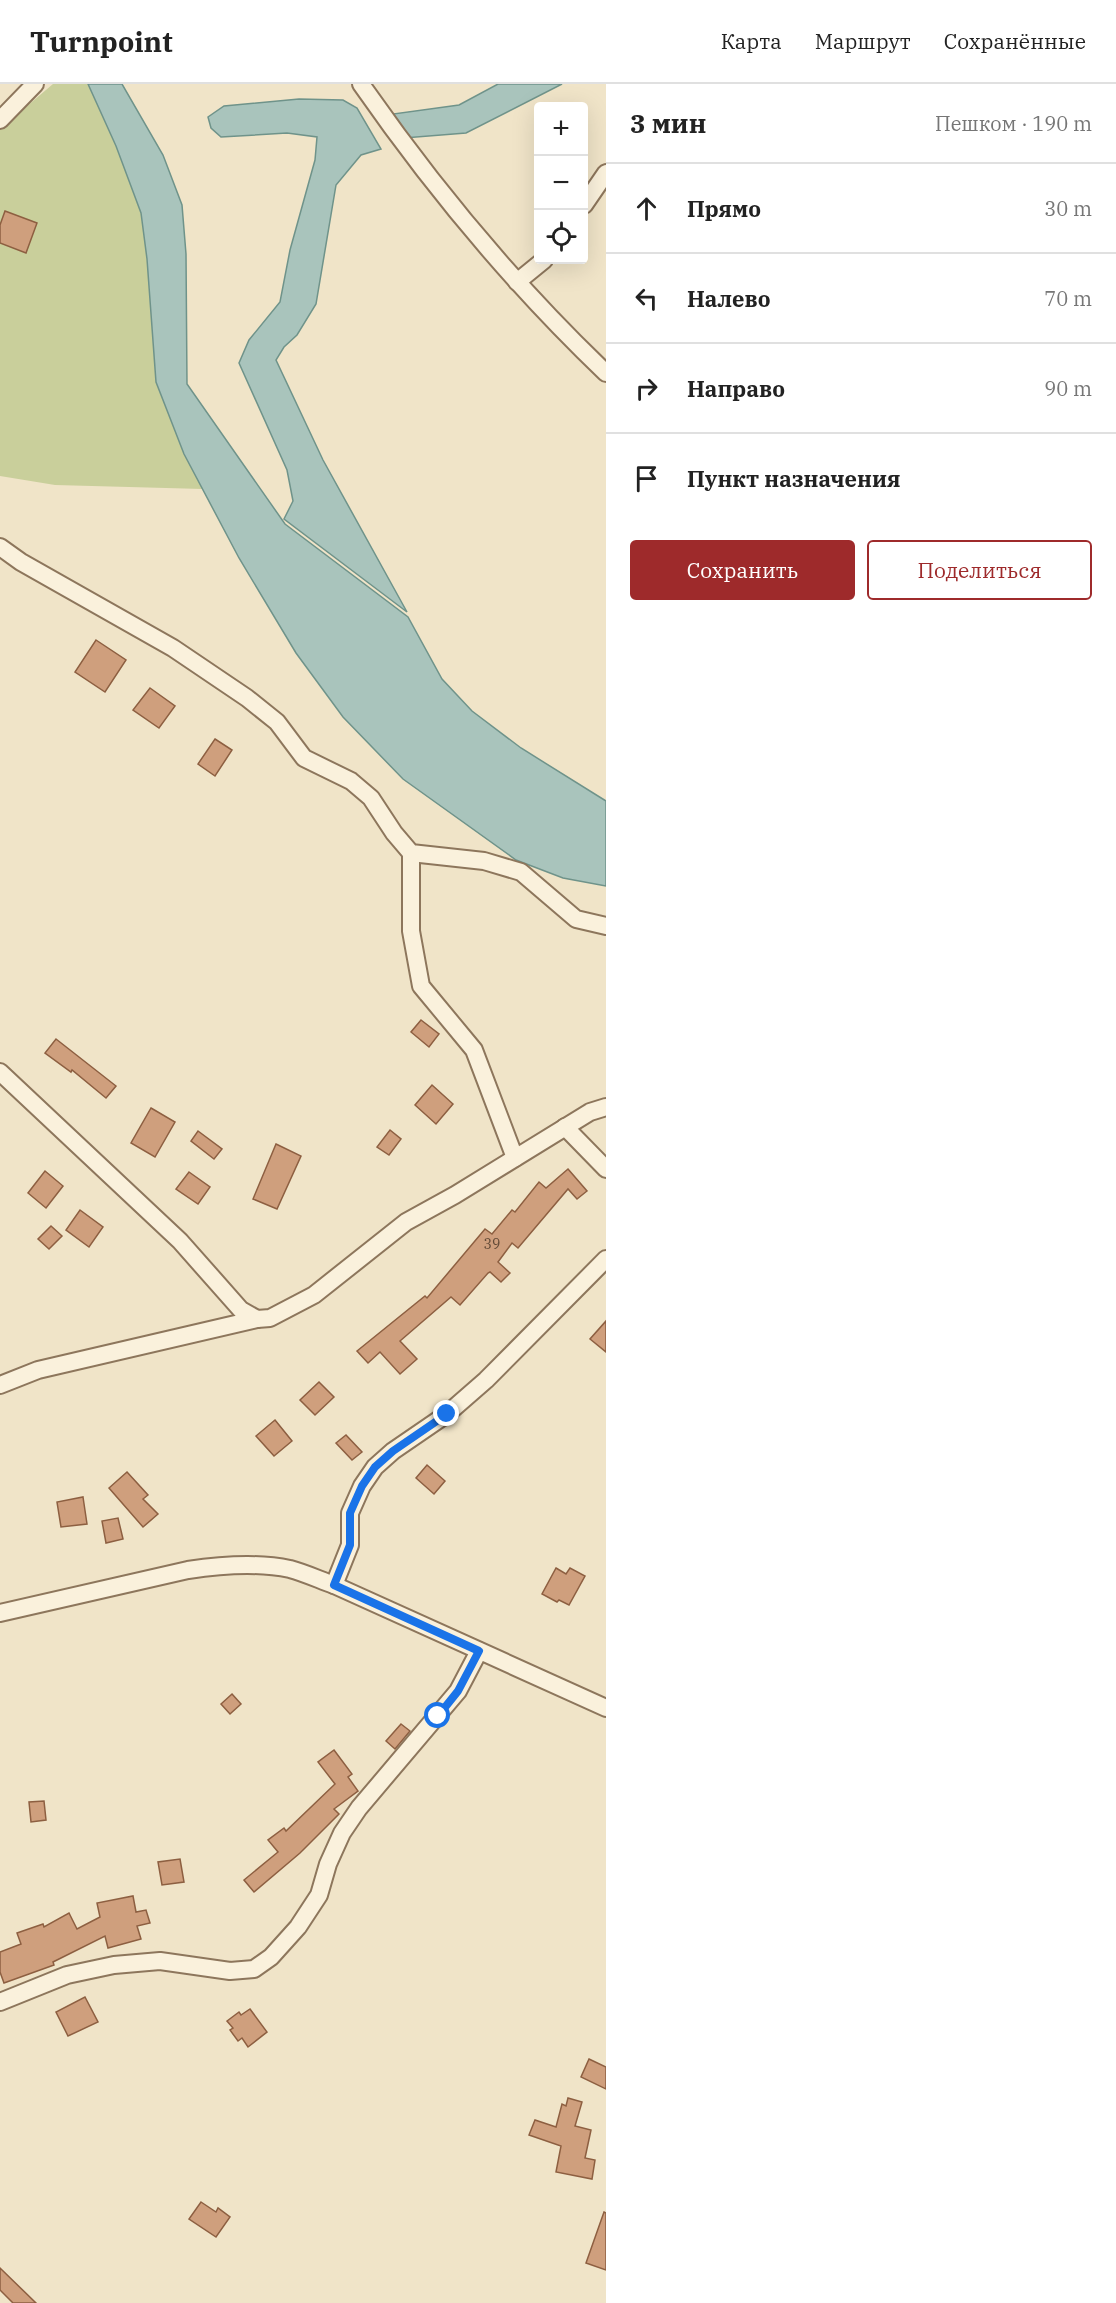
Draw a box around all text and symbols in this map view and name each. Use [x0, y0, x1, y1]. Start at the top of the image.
text: Turnpoint [30, 23, 173, 60]
text: Карта [721, 27, 782, 55]
text: Маршрут [815, 27, 911, 55]
text: Сохранённые [944, 27, 1086, 55]
map controls [534, 102, 588, 264]
button: + [534, 102, 588, 156]
text: 3 мин [630, 106, 706, 140]
text: Пешком · 190 m [935, 110, 1092, 137]
button: − [534, 156, 588, 210]
icon: ahead [630, 192, 663, 225]
text: Прямо [687, 194, 761, 223]
text: 30 m [1044, 195, 1092, 222]
button: locate [534, 210, 588, 264]
icon: left [630, 282, 663, 315]
text: Налево [687, 284, 771, 313]
text: 70 m [1044, 285, 1092, 312]
icon: right [630, 372, 663, 405]
text: Направо [687, 374, 785, 403]
text: 90 m [1044, 375, 1092, 402]
icon: arrive [630, 462, 663, 495]
text: Пункт назначения [687, 464, 901, 493]
button: Сохранить [630, 540, 855, 600]
button: Поделиться [867, 540, 1092, 600]
house number: 39 [484, 1235, 500, 1253]
route end [433, 1400, 459, 1426]
route start [424, 1702, 450, 1728]

